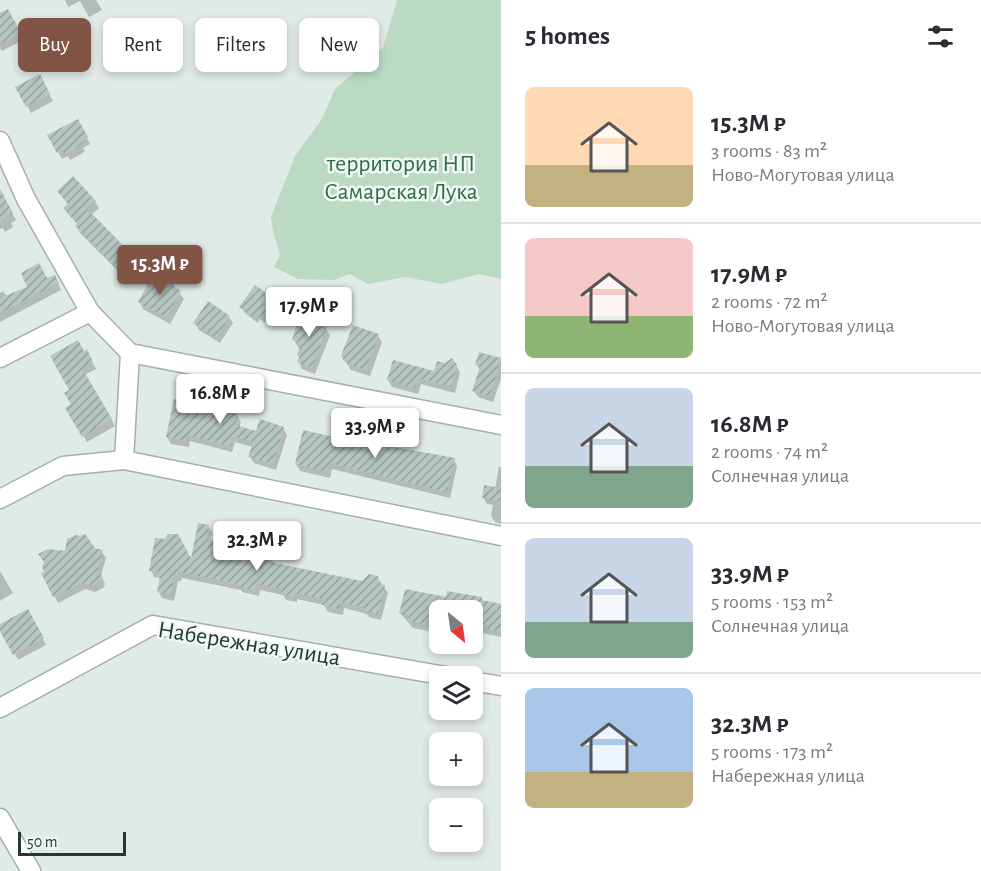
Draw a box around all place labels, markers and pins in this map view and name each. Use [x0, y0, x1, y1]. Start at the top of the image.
pin: 15.3M ₽ [105, 245, 215, 296]
pin: 17.9M ₽ [254, 287, 364, 338]
pin: 16.8M ₽ [165, 374, 275, 425]
pin: 33.9M ₽ [320, 408, 430, 459]
pin: 32.3M ₽ [202, 521, 312, 572]

